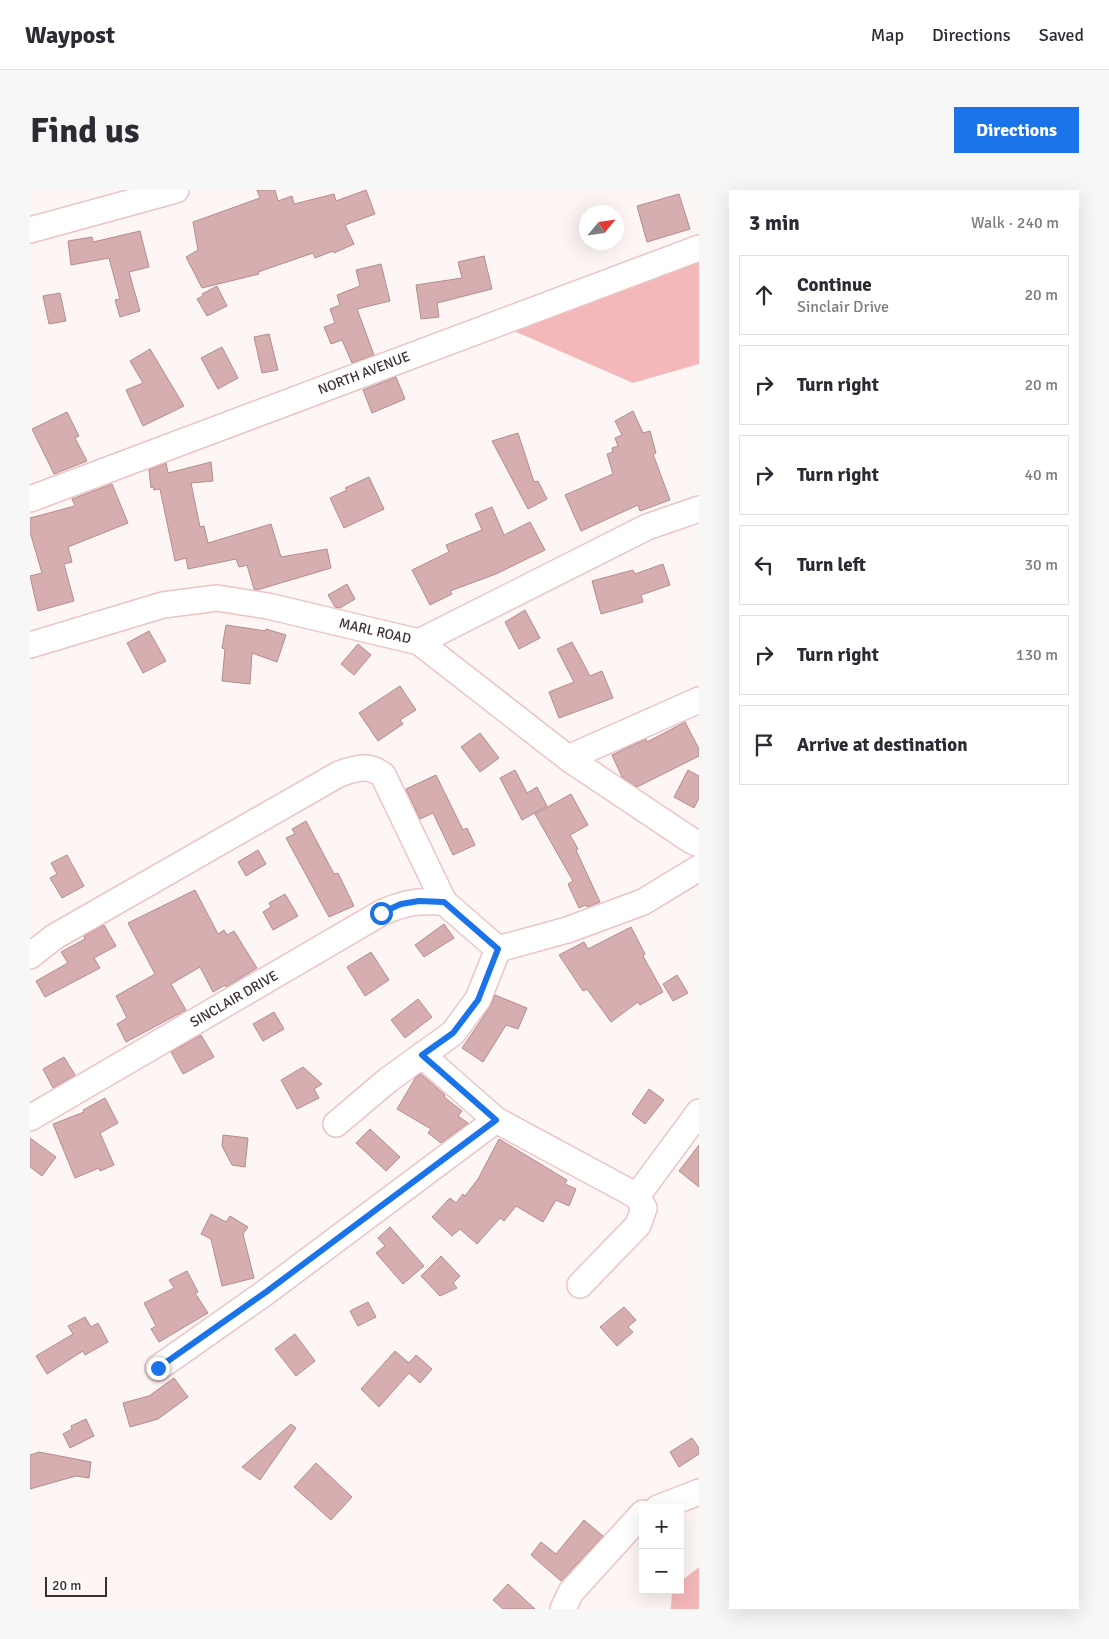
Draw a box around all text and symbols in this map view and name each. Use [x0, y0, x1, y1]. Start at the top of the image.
text: Waypost [25, 20, 115, 50]
text: Map [871, 24, 904, 46]
text: Directions [932, 24, 1011, 46]
text: Saved [1039, 24, 1084, 46]
button: Directions [954, 107, 1079, 153]
text: Find us [30, 109, 140, 152]
north arrow [579, 205, 624, 250]
text: 3 min [749, 210, 800, 236]
text: Walk · 240 m [971, 213, 1059, 233]
text: Continue [797, 273, 872, 297]
icon: ahead [750, 281, 778, 309]
text: 20 m [1024, 285, 1058, 305]
text: Sinclair Drive [797, 297, 889, 317]
street label: NORTH AVENUE [316, 348, 412, 398]
icon: right [750, 371, 778, 399]
text: Turn right [797, 373, 879, 397]
text: 20 m [1024, 375, 1058, 395]
icon: right [750, 461, 778, 489]
text: Turn right [797, 463, 879, 487]
text: 40 m [1024, 465, 1058, 485]
icon: left [750, 551, 778, 579]
text: Turn left [797, 553, 866, 577]
text: 30 m [1024, 555, 1058, 575]
street label: MARL ROAD [337, 614, 413, 648]
icon: right [750, 641, 778, 669]
text: Turn right [797, 643, 879, 667]
text: 130 m [1016, 645, 1058, 665]
icon: arrive [750, 731, 778, 759]
text: Arrive at destination [797, 733, 968, 757]
route start [370, 902, 393, 925]
street label: SINCLAIR DRIVE [187, 967, 281, 1031]
route end [147, 1357, 170, 1380]
map controls [639, 1504, 684, 1594]
button: + [639, 1504, 684, 1549]
button: − [639, 1549, 684, 1594]
scale bar [45, 1574, 108, 1597]
text: 20 m [52, 1577, 81, 1594]

